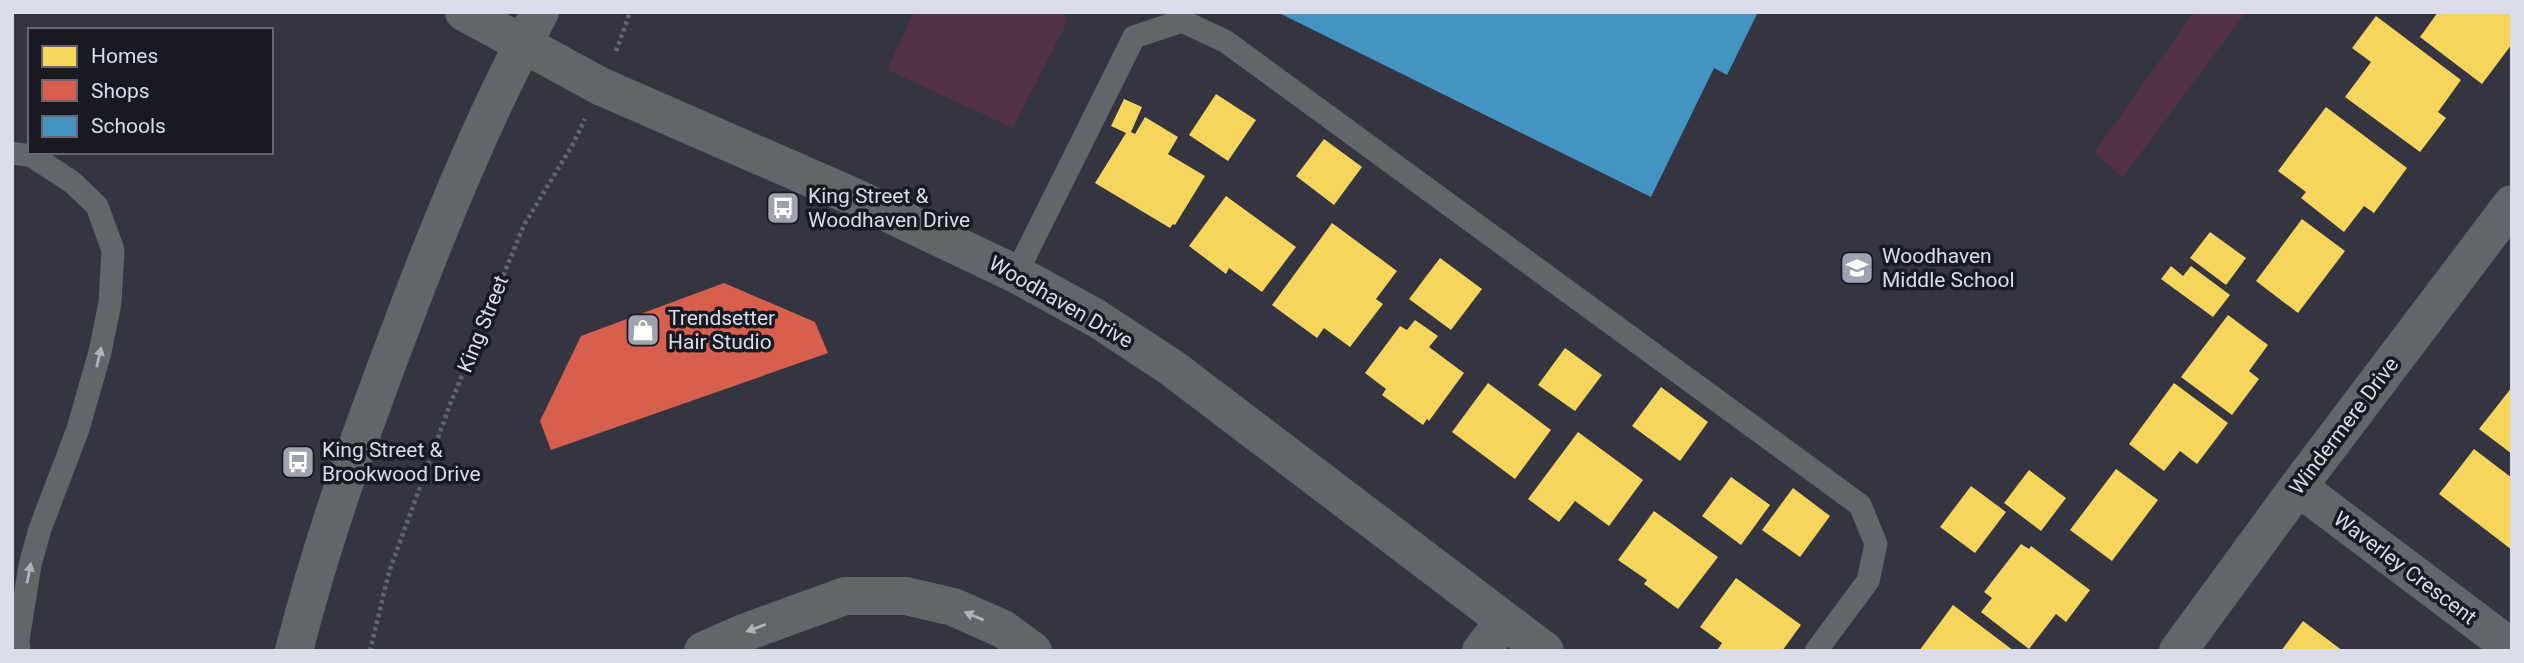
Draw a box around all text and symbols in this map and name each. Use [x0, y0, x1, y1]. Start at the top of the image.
legend [28, 28, 273, 154]
text: Homes [91, 44, 158, 68]
text: Shops [91, 79, 150, 103]
text: Schools [91, 114, 166, 138]
place label: King Street & Woodhaven Drive [808, 184, 970, 232]
bus stop icon: King Street & Woodhaven Drive [764, 189, 802, 227]
place label: Woodhaven Middle School [1882, 244, 2015, 292]
school or university icon: Woodhaven Middle School [1838, 249, 1876, 287]
street label: Woodhaven Drive [985, 251, 1137, 353]
street label: King Street [453, 272, 513, 376]
place label: Trendsetter Hair Studio [668, 306, 775, 354]
shop icon: Trendsetter Hair Studio [624, 311, 662, 349]
one-way arrow [94, 345, 105, 367]
street label: Windermere Drive [2285, 353, 2403, 499]
place label: King Street & Brookwood Drive [322, 438, 481, 486]
bus stop icon: King Street & Brookwood Drive [279, 443, 317, 481]
street label: Waverley Crescent [2329, 507, 2481, 629]
one-way arrow [24, 562, 35, 584]
one-way arrow [964, 610, 985, 621]
one-way arrow [745, 623, 766, 634]

